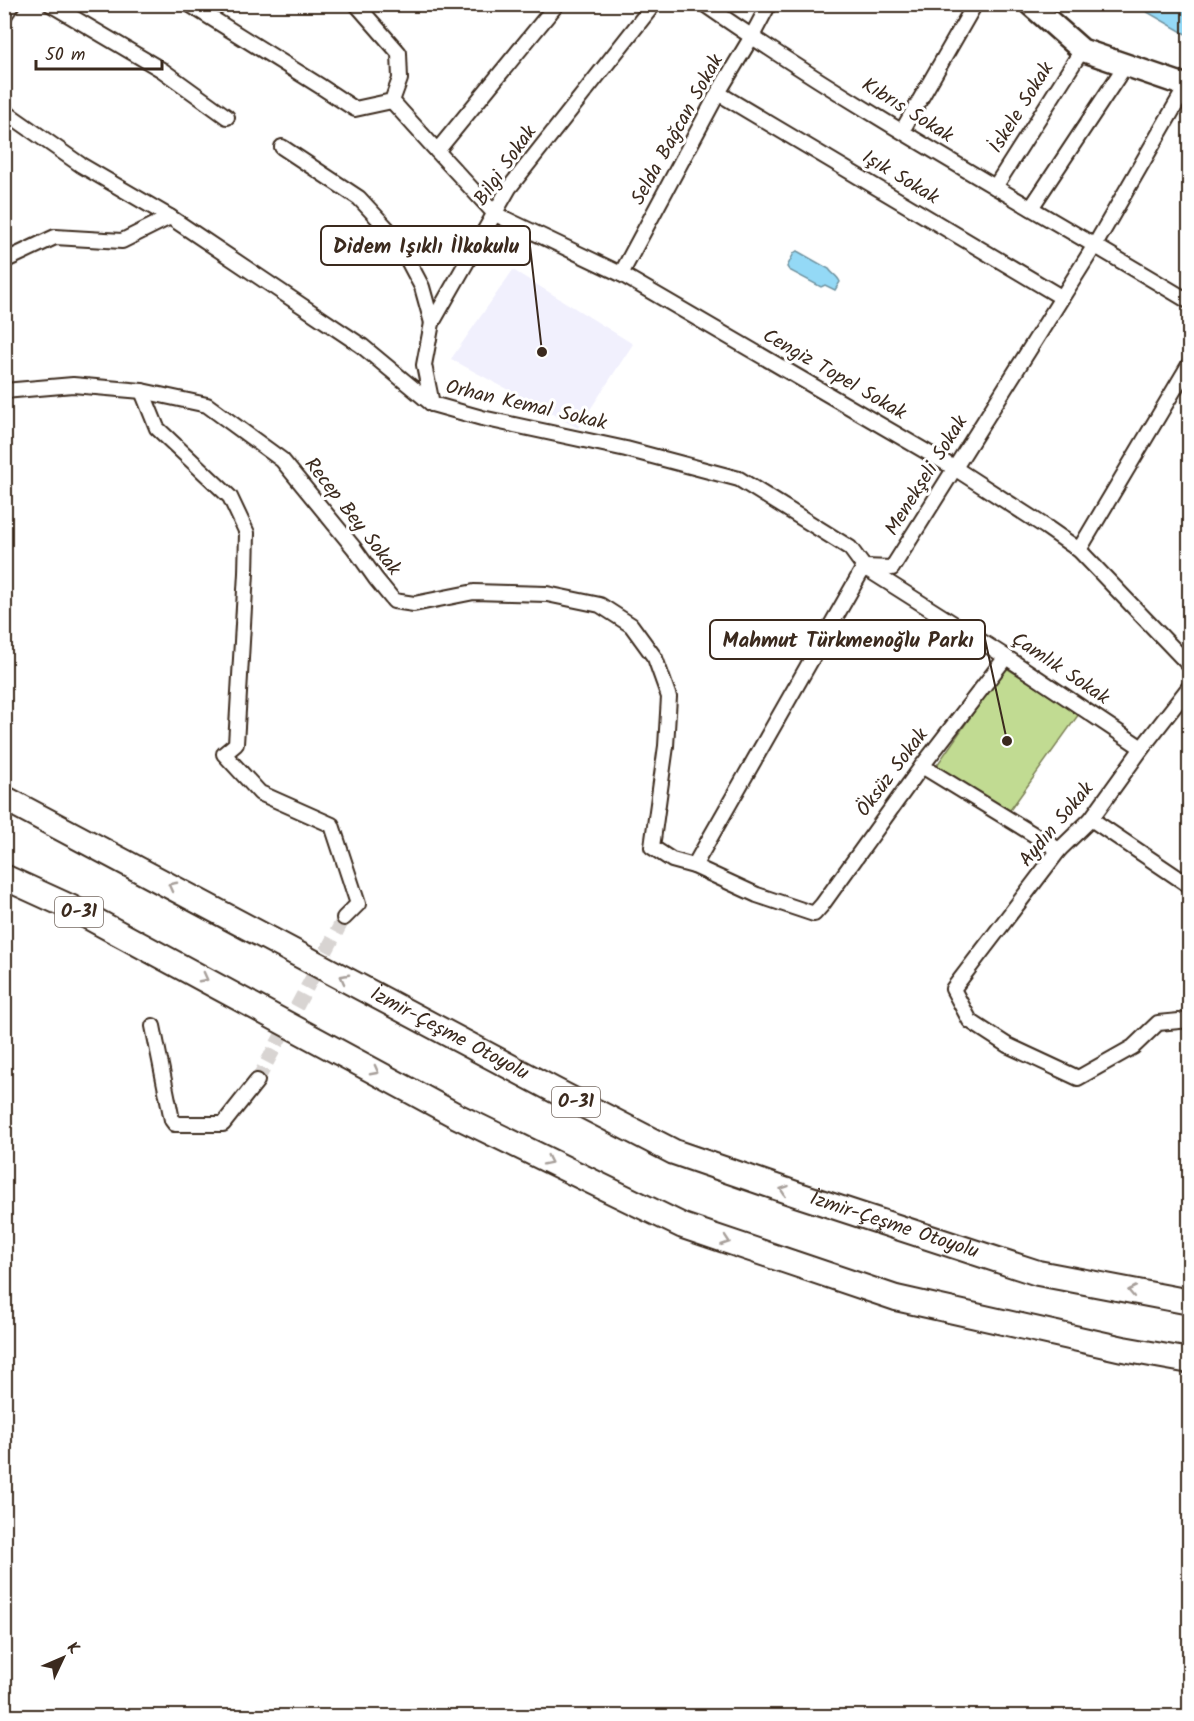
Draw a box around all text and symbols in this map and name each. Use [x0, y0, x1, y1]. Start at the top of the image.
scale bar [36, 33, 162, 71]
text: 50 m [45, 41, 85, 70]
street label: Selda Bağcan Sokak [623, 48, 733, 211]
street label: İskele Sokak [981, 55, 1063, 160]
street label: Kıbrıs Sokak [855, 70, 960, 152]
street label: Bilgi Sokak [466, 118, 546, 213]
street label: Işık Sokak [855, 142, 945, 214]
callout: Didem Işıklı İlkokulu [321, 226, 530, 265]
text: Didem Işıklı İlkokulu [333, 231, 520, 264]
street label: Cengiz Topel Sokak [756, 321, 913, 430]
street label: Orhan Kemal Sokak [442, 372, 610, 440]
street label: Menekşeli Sokak [877, 409, 977, 543]
street label: Recep Bey Sokak [295, 451, 409, 584]
callout: Mahmut Türkmenoğlu Parkı [710, 620, 985, 659]
street label: Çamlık Sokak [1004, 624, 1116, 714]
text: Mahmut Türkmenoğlu Parkı [723, 625, 974, 658]
street label: Öksüz Sokak [849, 721, 938, 824]
street label: Aydın Sokak [1012, 775, 1103, 875]
one-way arrow [168, 882, 179, 893]
road number: O-31 [55, 897, 103, 927]
one-way arrow [197, 971, 208, 982]
one-way arrow [340, 974, 351, 985]
street label: İzmir-Çeşme Otoyolu [364, 979, 535, 1090]
one-way arrow [369, 1064, 379, 1075]
road number: O-31 [552, 1087, 600, 1117]
one-way arrow [542, 1153, 553, 1165]
street label: İzmir-Çeşme Otoyolu [805, 1183, 983, 1269]
one-way arrow [779, 1185, 790, 1198]
one-way arrow [720, 1234, 731, 1246]
one-way arrow [1127, 1285, 1137, 1298]
north arrow [33, 1628, 93, 1688]
text: K [60, 1636, 85, 1661]

